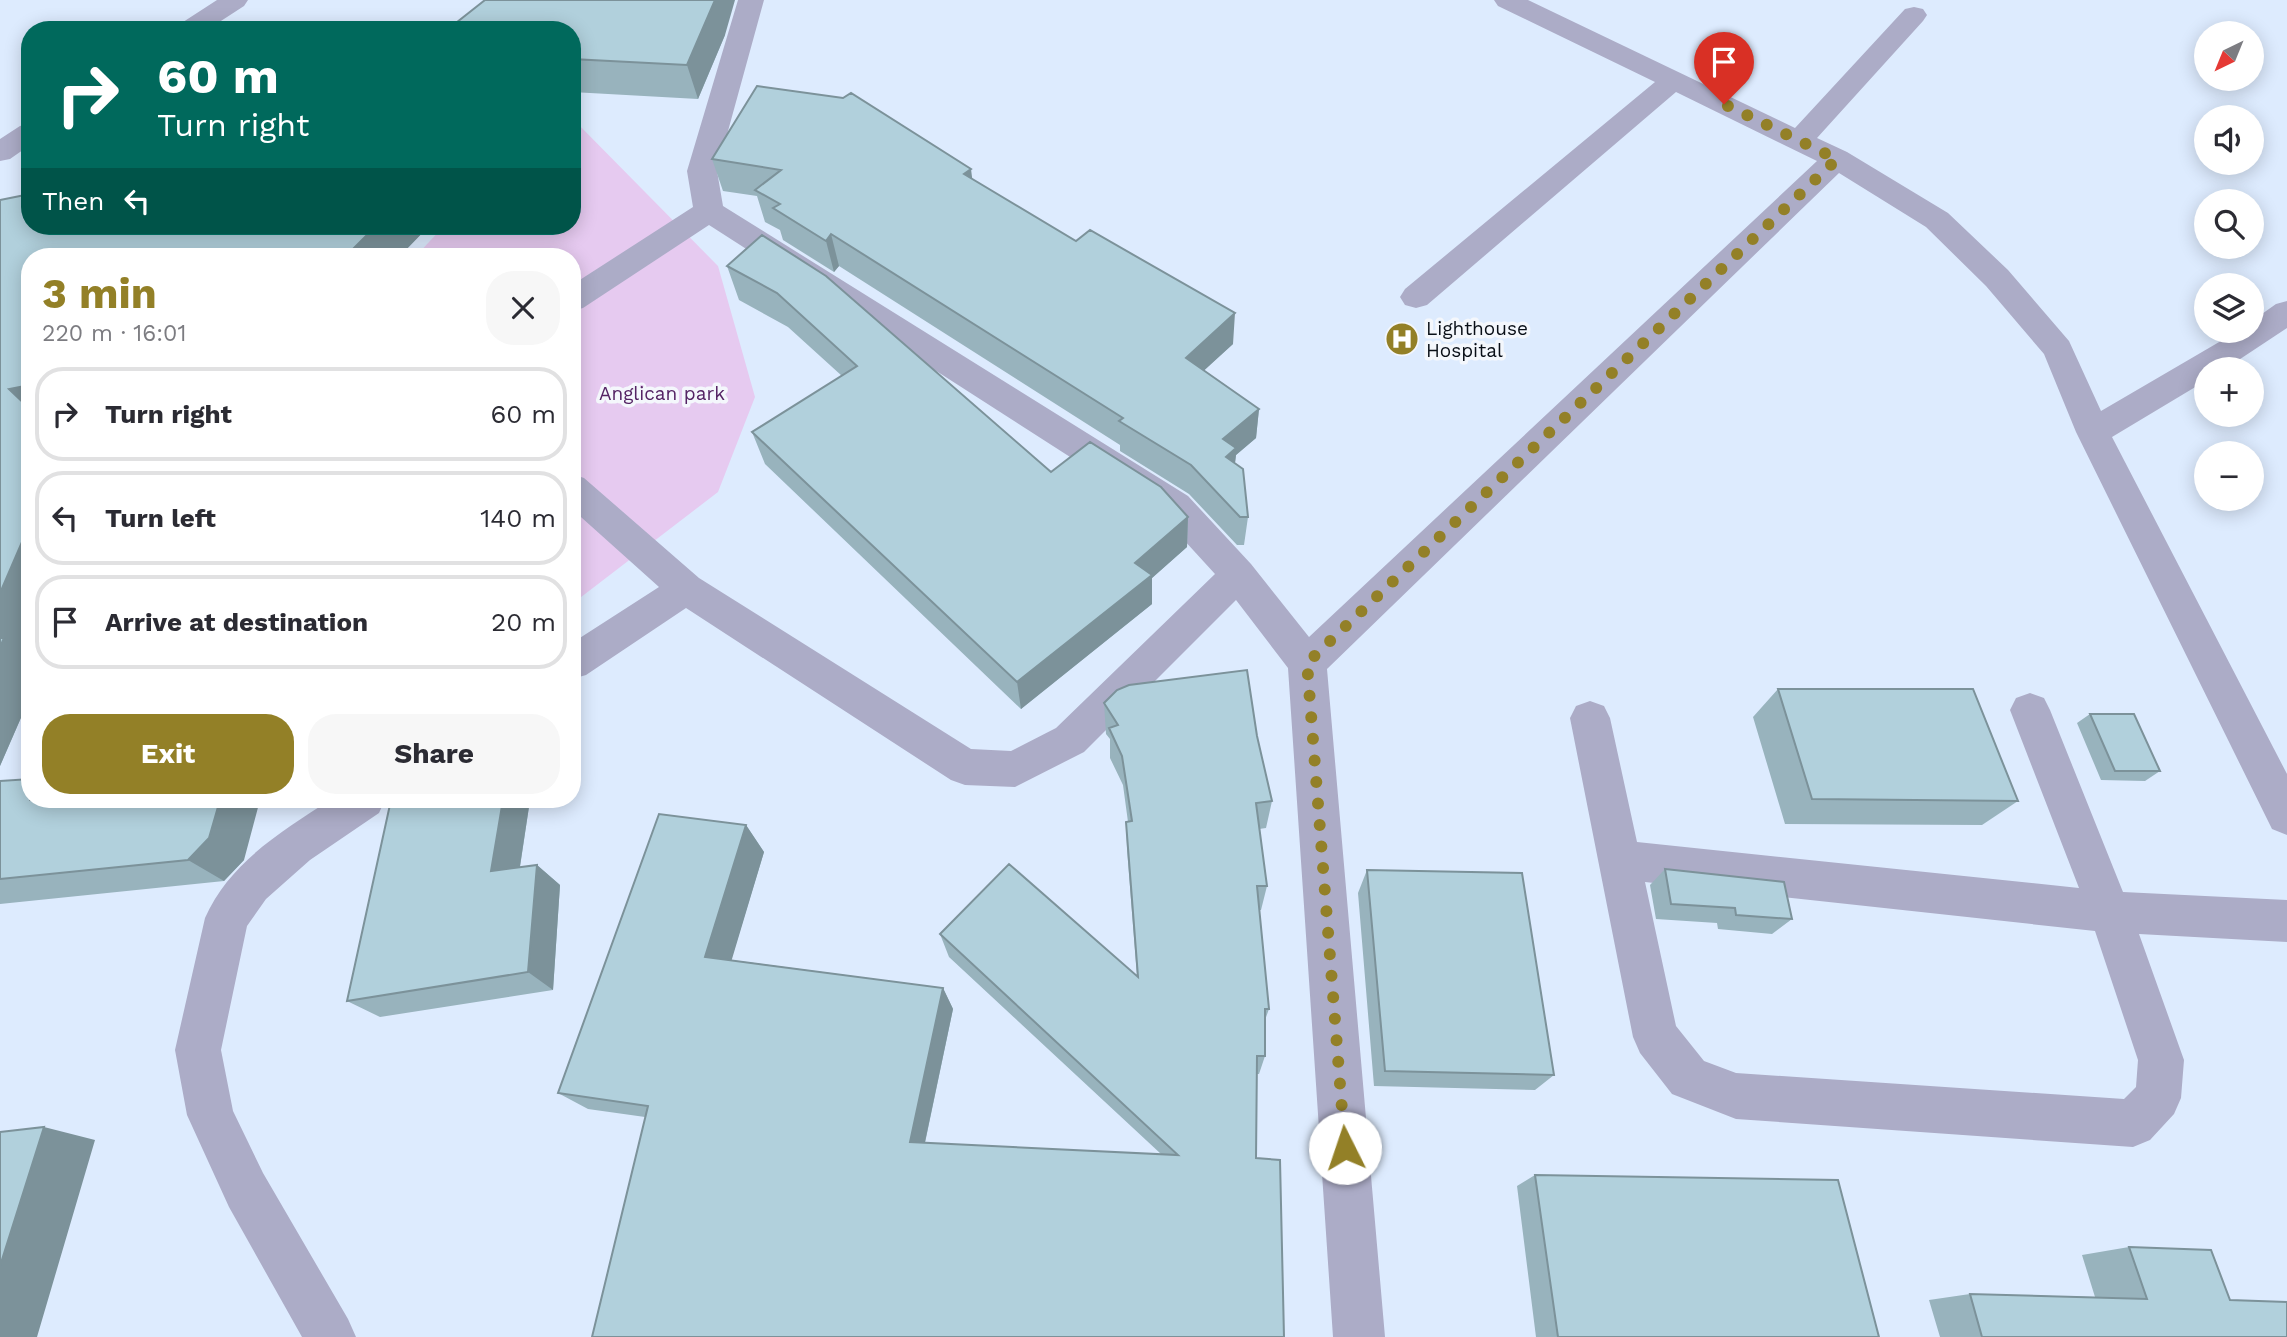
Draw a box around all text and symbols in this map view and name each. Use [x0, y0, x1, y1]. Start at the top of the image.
north arrow [2194, 21, 2264, 91]
map controls [2194, 21, 2264, 511]
pin [1694, 32, 1754, 104]
icon: arrive [1705, 43, 1743, 81]
text: 60 m [157, 47, 279, 105]
icon: right [42, 49, 133, 140]
button: sound [2194, 105, 2264, 175]
text: Turn right [157, 106, 309, 144]
icon: left [118, 182, 156, 220]
text: Then [42, 186, 104, 216]
button: search [2194, 189, 2264, 259]
text: 3 min [42, 269, 157, 318]
button: close [486, 271, 560, 345]
button: layers [2194, 273, 2264, 343]
place label: Lighthouse Hospital [1426, 317, 1528, 362]
text: 220 m · 16:01 [42, 320, 186, 347]
hospital icon: Lighthouse Hospital [1383, 320, 1421, 358]
button: + [2194, 357, 2264, 427]
park label: Anglican park [599, 382, 725, 405]
icon: right [46, 395, 84, 433]
text: Turn right [105, 399, 232, 429]
text: 60 m [490, 399, 556, 429]
button: − [2194, 441, 2264, 511]
icon: left [46, 499, 84, 537]
text: Turn left [105, 503, 216, 533]
text: 140 m [480, 503, 556, 533]
icon: arrive [46, 603, 84, 641]
text: Arrive at destination [105, 607, 368, 637]
text: 20 m [491, 607, 556, 637]
button: Exit [42, 714, 294, 794]
button: Share [308, 714, 560, 794]
position arrow [1308, 1111, 1382, 1185]

